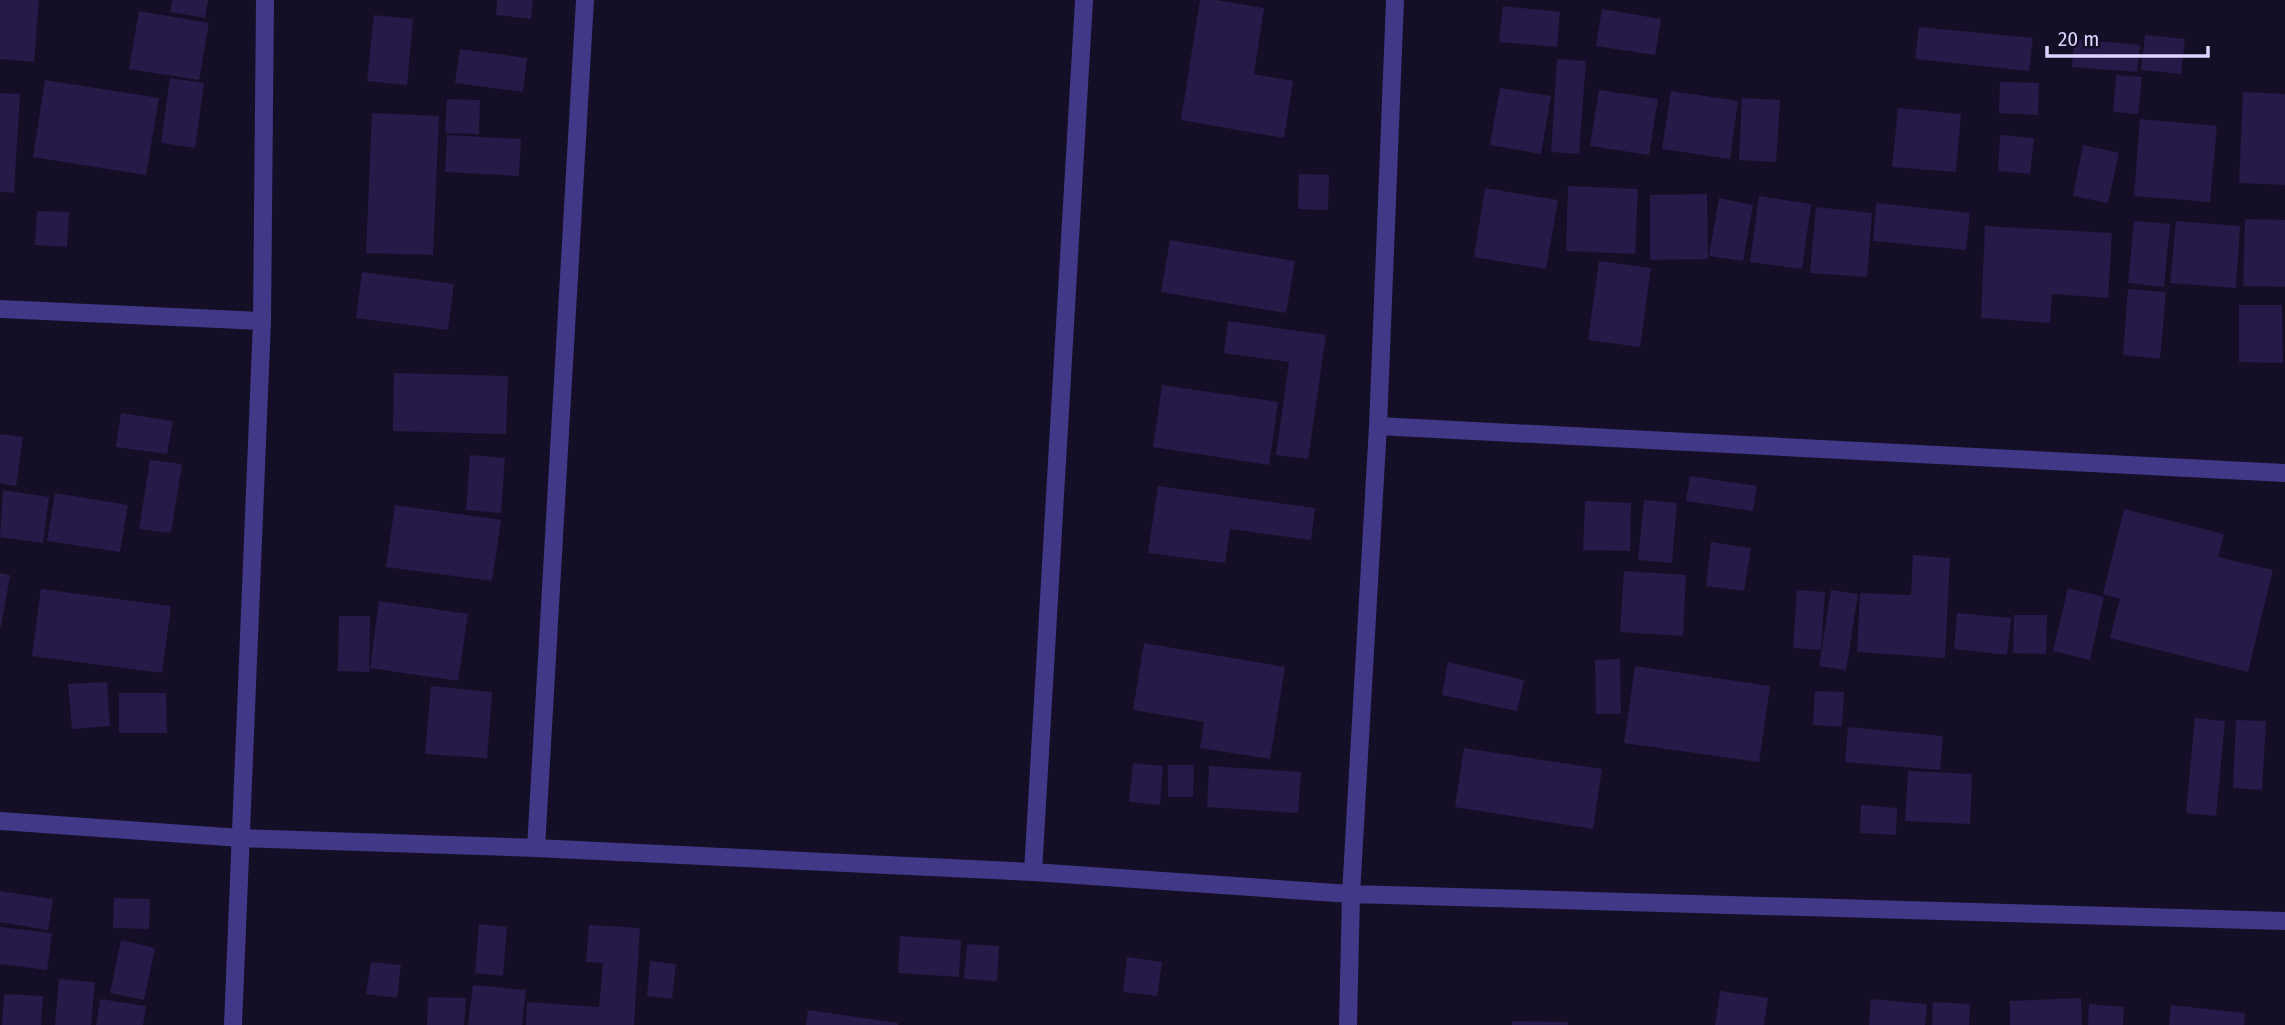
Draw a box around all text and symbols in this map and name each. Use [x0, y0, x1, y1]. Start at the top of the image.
scale bar [2047, 14, 2208, 58]
text: 20 m [2058, 26, 2099, 52]

